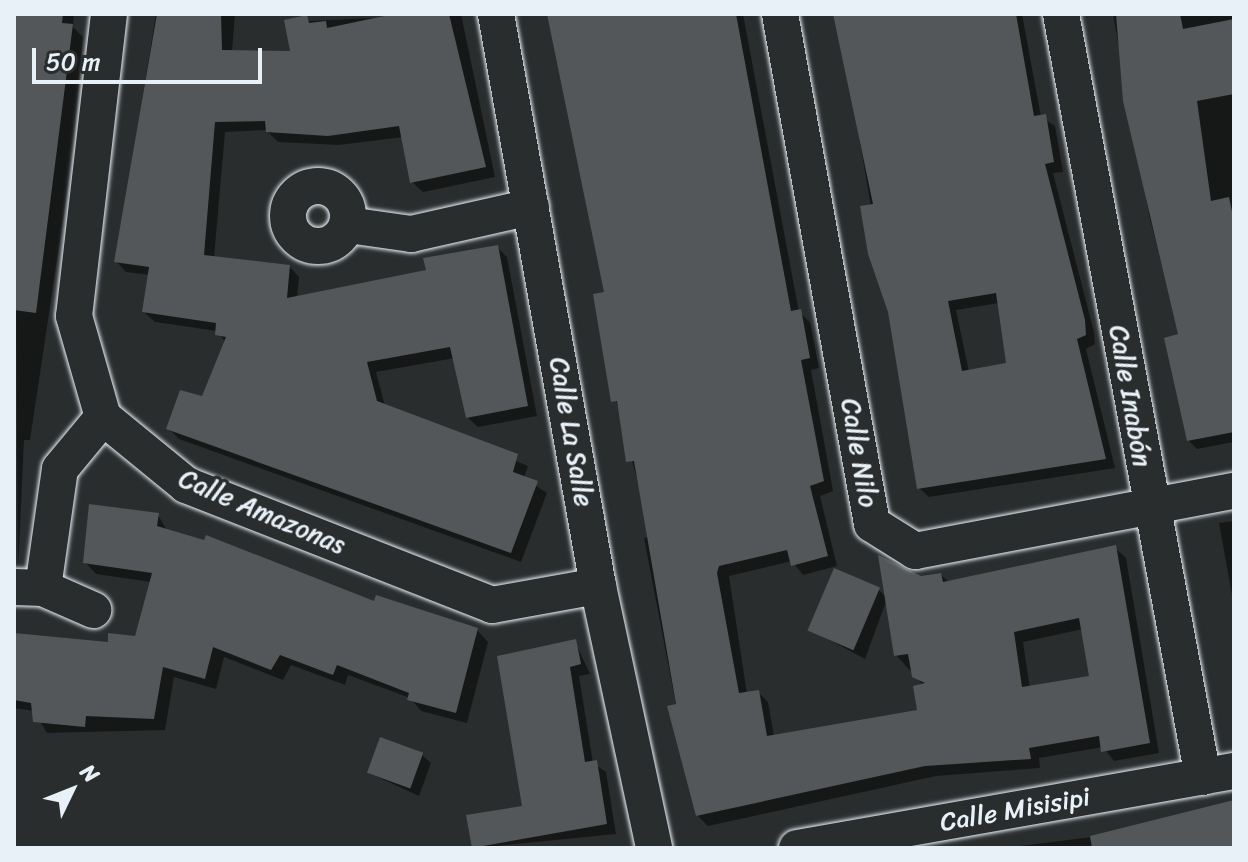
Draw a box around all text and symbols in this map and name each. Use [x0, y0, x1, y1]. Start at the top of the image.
scale bar [36, 32, 266, 82]
text: 50 m [46, 41, 101, 83]
street label: Calle Inabón [1102, 323, 1158, 469]
street label: Calle La Salle [542, 354, 600, 510]
street label: Calle Nilo [834, 396, 884, 510]
street label: Calle Amazonas [174, 463, 350, 561]
north arrow [32, 750, 112, 830]
text: N [70, 754, 109, 792]
street label: Calle Misisipi [938, 781, 1092, 839]

